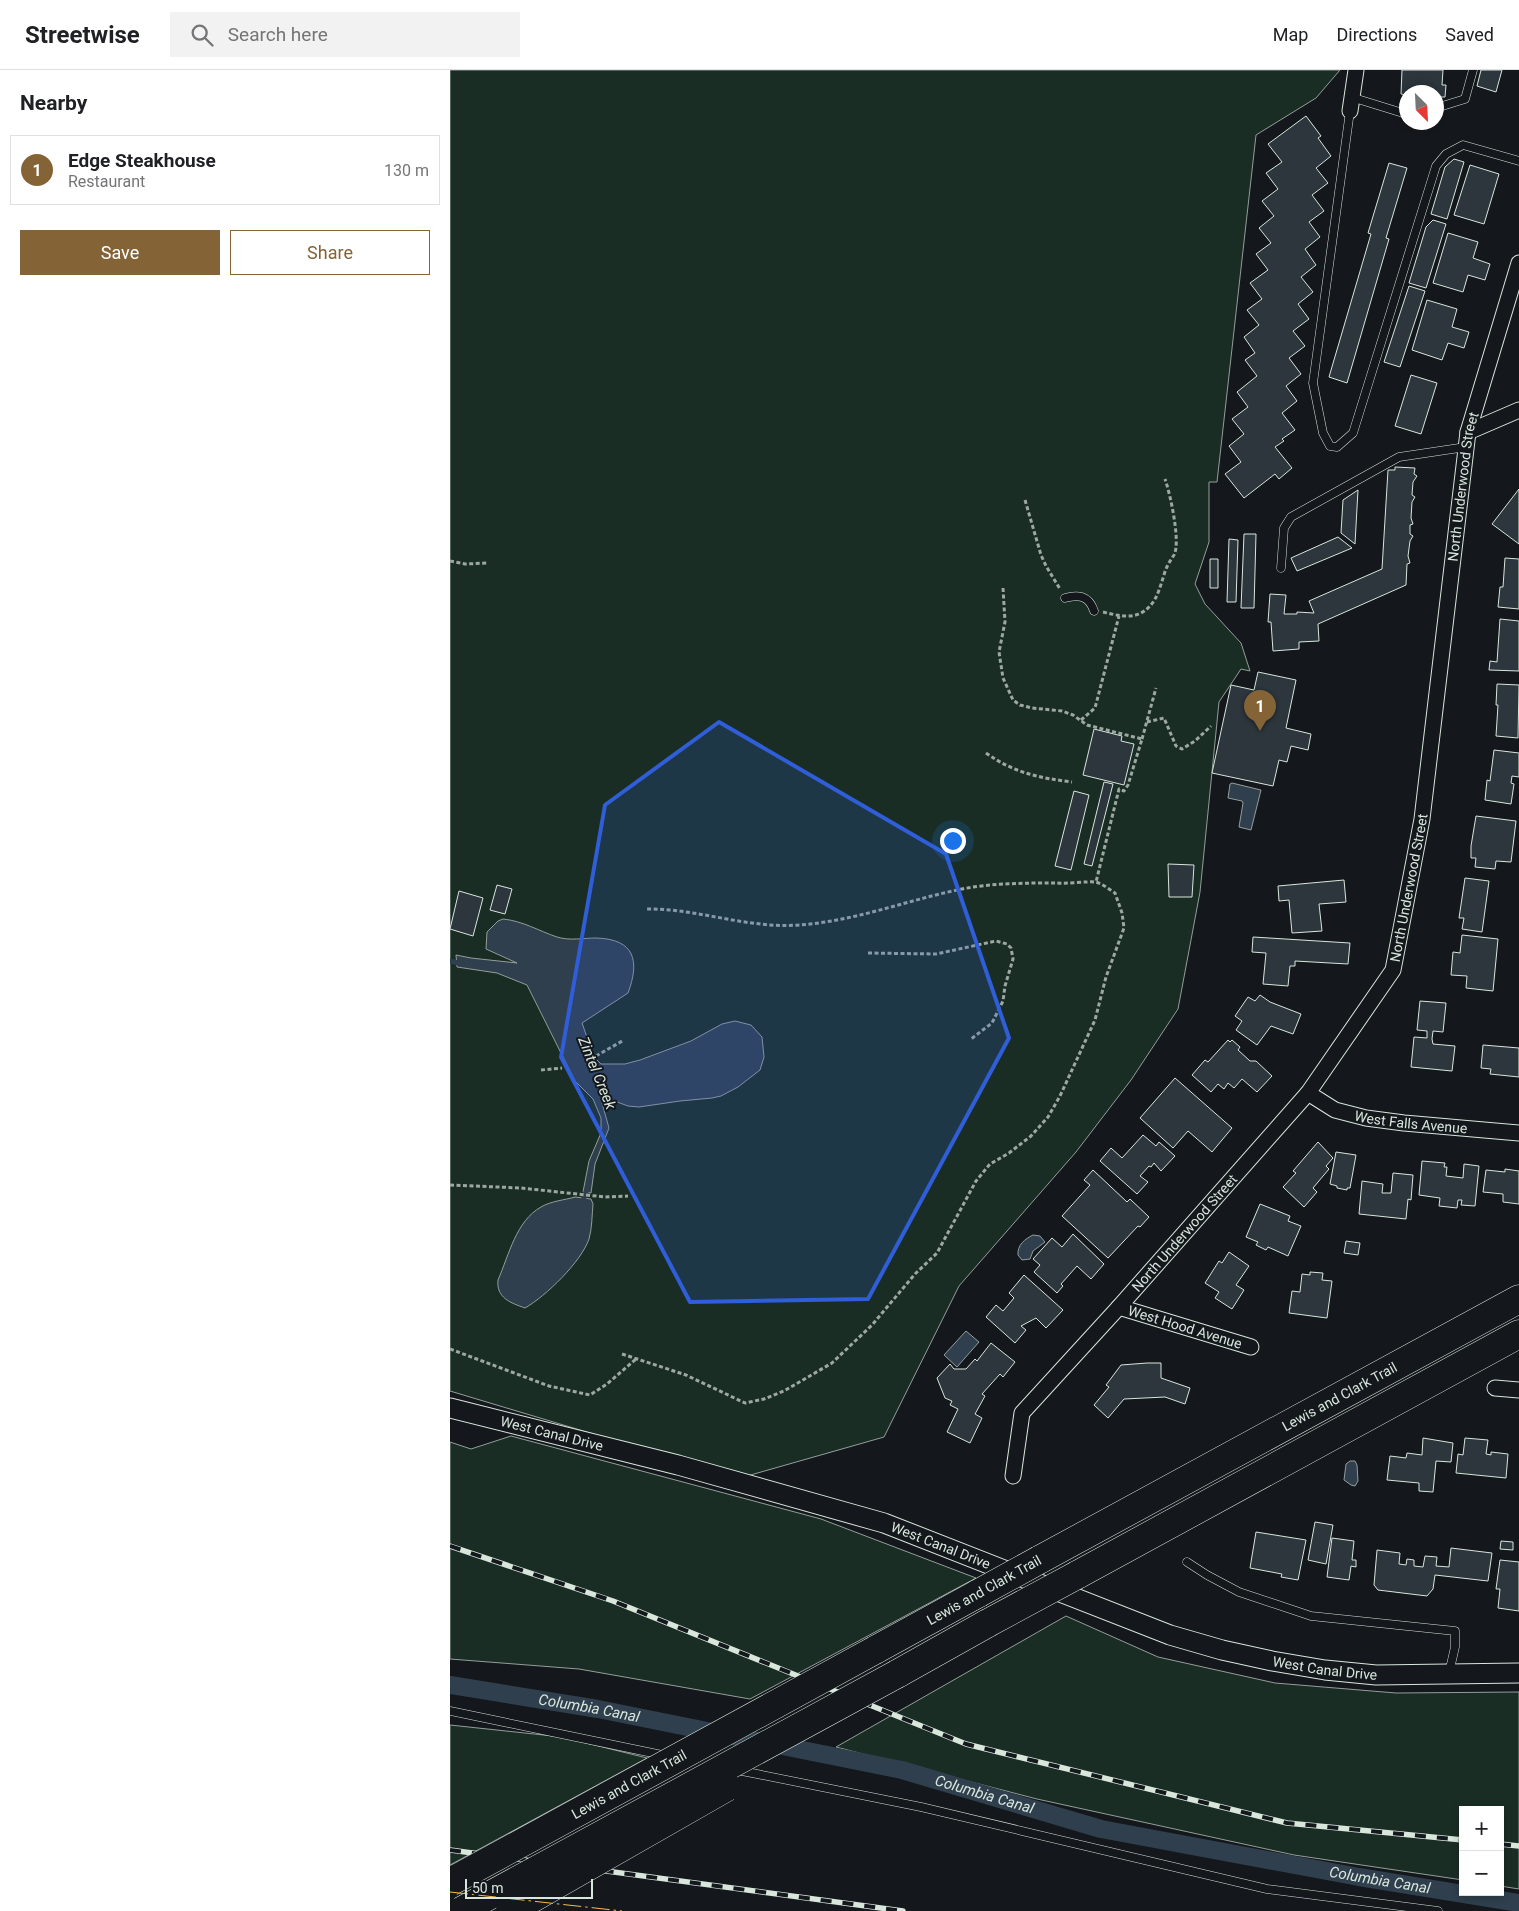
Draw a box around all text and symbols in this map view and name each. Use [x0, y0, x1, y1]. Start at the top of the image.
search box [170, 12, 520, 57]
text: Streetwise [25, 21, 140, 49]
icon: search [188, 21, 216, 49]
text: Search here [228, 23, 328, 46]
text: Map [1273, 24, 1308, 45]
text: Directions [1336, 24, 1417, 45]
text: Saved [1445, 24, 1494, 45]
north arrow [1399, 85, 1444, 130]
text: Nearby [20, 91, 87, 115]
text: Edge Steakhouse [68, 149, 216, 172]
text: 1 [32, 161, 42, 180]
text: 130 m [384, 161, 429, 180]
text: Restaurant [68, 172, 145, 191]
button: Save [20, 230, 220, 275]
button: Share [230, 230, 430, 275]
street label: North Underwood Street [1445, 410, 1482, 562]
pin: 1 [1244, 690, 1276, 731]
street label: North Underwood Street [1387, 812, 1431, 963]
your location [940, 828, 966, 854]
water label: Zintel Creek [574, 1033, 620, 1113]
street label: West Falls Avenue [1353, 1107, 1468, 1136]
street label: North Underwood Street [1128, 1171, 1240, 1295]
street label: West Hood Avenue [1126, 1302, 1244, 1352]
street label: Lewis and Clark Trail [1279, 1359, 1400, 1434]
street label: West Canal Drive [499, 1413, 605, 1454]
street label: West Canal Drive [889, 1519, 993, 1572]
street label: Lewis and Clark Trail [924, 1552, 1044, 1628]
street label: West Canal Drive [1271, 1653, 1378, 1683]
water label: Columbia Canal [537, 1690, 642, 1726]
street label: Lewis and Clark Trail [569, 1746, 689, 1822]
water label: Columbia Canal [933, 1771, 1037, 1818]
map controls [1459, 1806, 1504, 1896]
button: + [1459, 1806, 1504, 1851]
button: − [1459, 1851, 1504, 1896]
water label: Columbia Canal [1328, 1863, 1432, 1898]
scale bar [465, 1876, 592, 1899]
text: 50 m [472, 1880, 504, 1896]

